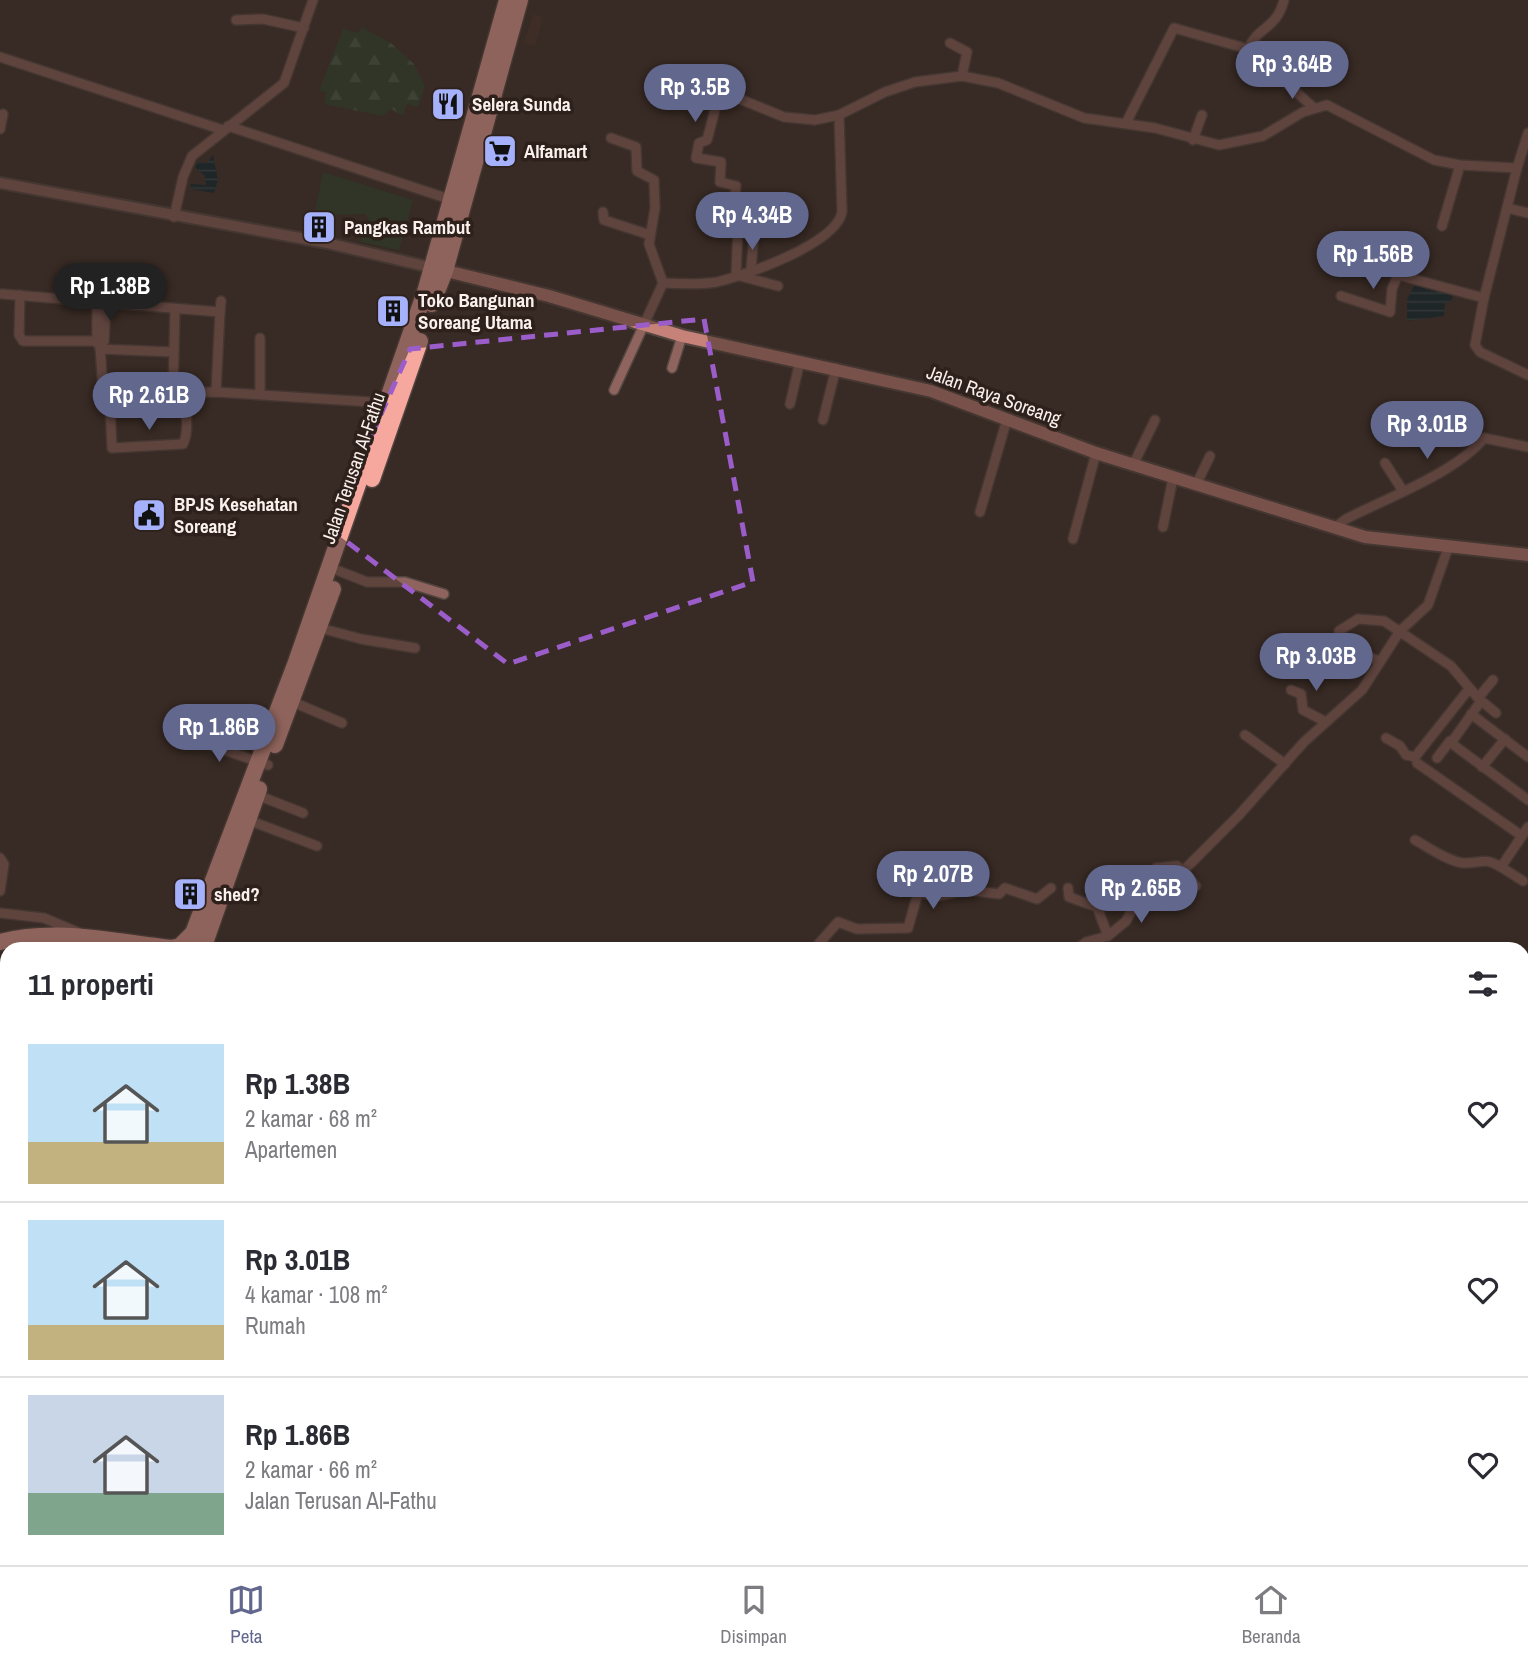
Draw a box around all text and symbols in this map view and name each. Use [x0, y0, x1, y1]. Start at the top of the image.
pin: Rp 3.64B [1220, 42, 1364, 101]
text: Rp 3.64B [1252, 48, 1332, 79]
pin: Rp 3.5B [630, 64, 760, 124]
text: Rp 3.5B [660, 71, 730, 102]
restaurant icon: Selera Sunda [429, 85, 467, 123]
place label: Selera Sunda [472, 91, 571, 117]
supermarket icon: Alfamart [481, 132, 519, 170]
place label: Alfamart [524, 138, 587, 164]
pin: Rp 4.34B [680, 192, 824, 252]
text: Rp 4.34B [712, 199, 792, 230]
building icon: Pangkas Rambut [300, 208, 338, 246]
place label: Pangkas Rambut [344, 214, 470, 240]
pin: Rp 1.56B [1301, 232, 1445, 291]
text: Rp 1.56B [1333, 238, 1413, 269]
pin: Rp 1.38B [38, 264, 182, 323]
text: Rp 1.38B [70, 270, 150, 301]
place label: Toko Bangunan Soreang Utama [418, 287, 535, 335]
building icon: Toko Bangunan Soreang Utama [374, 292, 412, 330]
street label: Jalan Raya Soreang [923, 359, 1065, 431]
pin: Rp 2.61B [77, 372, 221, 432]
text: Rp 2.61B [109, 379, 189, 410]
street label: Jalan Terusan Al-Fathu [315, 389, 391, 547]
pin: Rp 3.01B [1355, 402, 1499, 461]
text: Rp 3.01B [1387, 408, 1467, 439]
place label: BPJS Kesehatan Soreang [174, 491, 298, 539]
public building icon: BPJS Kesehatan Soreang [130, 496, 168, 534]
pin: Rp 3.03B [1244, 634, 1388, 693]
text: Rp 3.03B [1276, 640, 1356, 671]
pin: Rp 1.86B [147, 704, 291, 764]
text: Rp 1.86B [179, 711, 259, 742]
pin: Rp 2.07B [861, 852, 1005, 911]
text: Rp 2.07B [893, 858, 973, 889]
pin: Rp 2.65B [1069, 866, 1213, 925]
text: Rp 2.65B [1101, 872, 1181, 903]
building icon: shed? [171, 875, 209, 913]
place label: shed? [214, 881, 260, 907]
text: 11 properti [28, 964, 154, 1004]
icon: filters [1464, 965, 1502, 1003]
text: Rp 1.38B [245, 1063, 350, 1103]
icon: home [84, 1072, 168, 1156]
icon: heart [1464, 1095, 1502, 1133]
text: 2 kamar · 68 m² [245, 1103, 377, 1134]
text: Apartemen [245, 1134, 337, 1165]
text: Rp 3.01B [245, 1239, 350, 1279]
icon: home [84, 1248, 168, 1332]
icon: heart [1464, 1271, 1502, 1309]
text: 4 kamar · 108 m² [245, 1279, 388, 1310]
text: Rumah [245, 1310, 306, 1341]
text: Rp 1.86B [245, 1414, 350, 1454]
icon: home [84, 1423, 168, 1507]
icon: heart [1464, 1446, 1502, 1484]
text: 2 kamar · 66 m² [245, 1454, 377, 1485]
text: Jalan Terusan Al-Fathu [245, 1485, 437, 1516]
tab: Peta [227, 1581, 265, 1649]
tab: Disimpan [720, 1581, 787, 1649]
tab: Beranda [1242, 1581, 1301, 1649]

